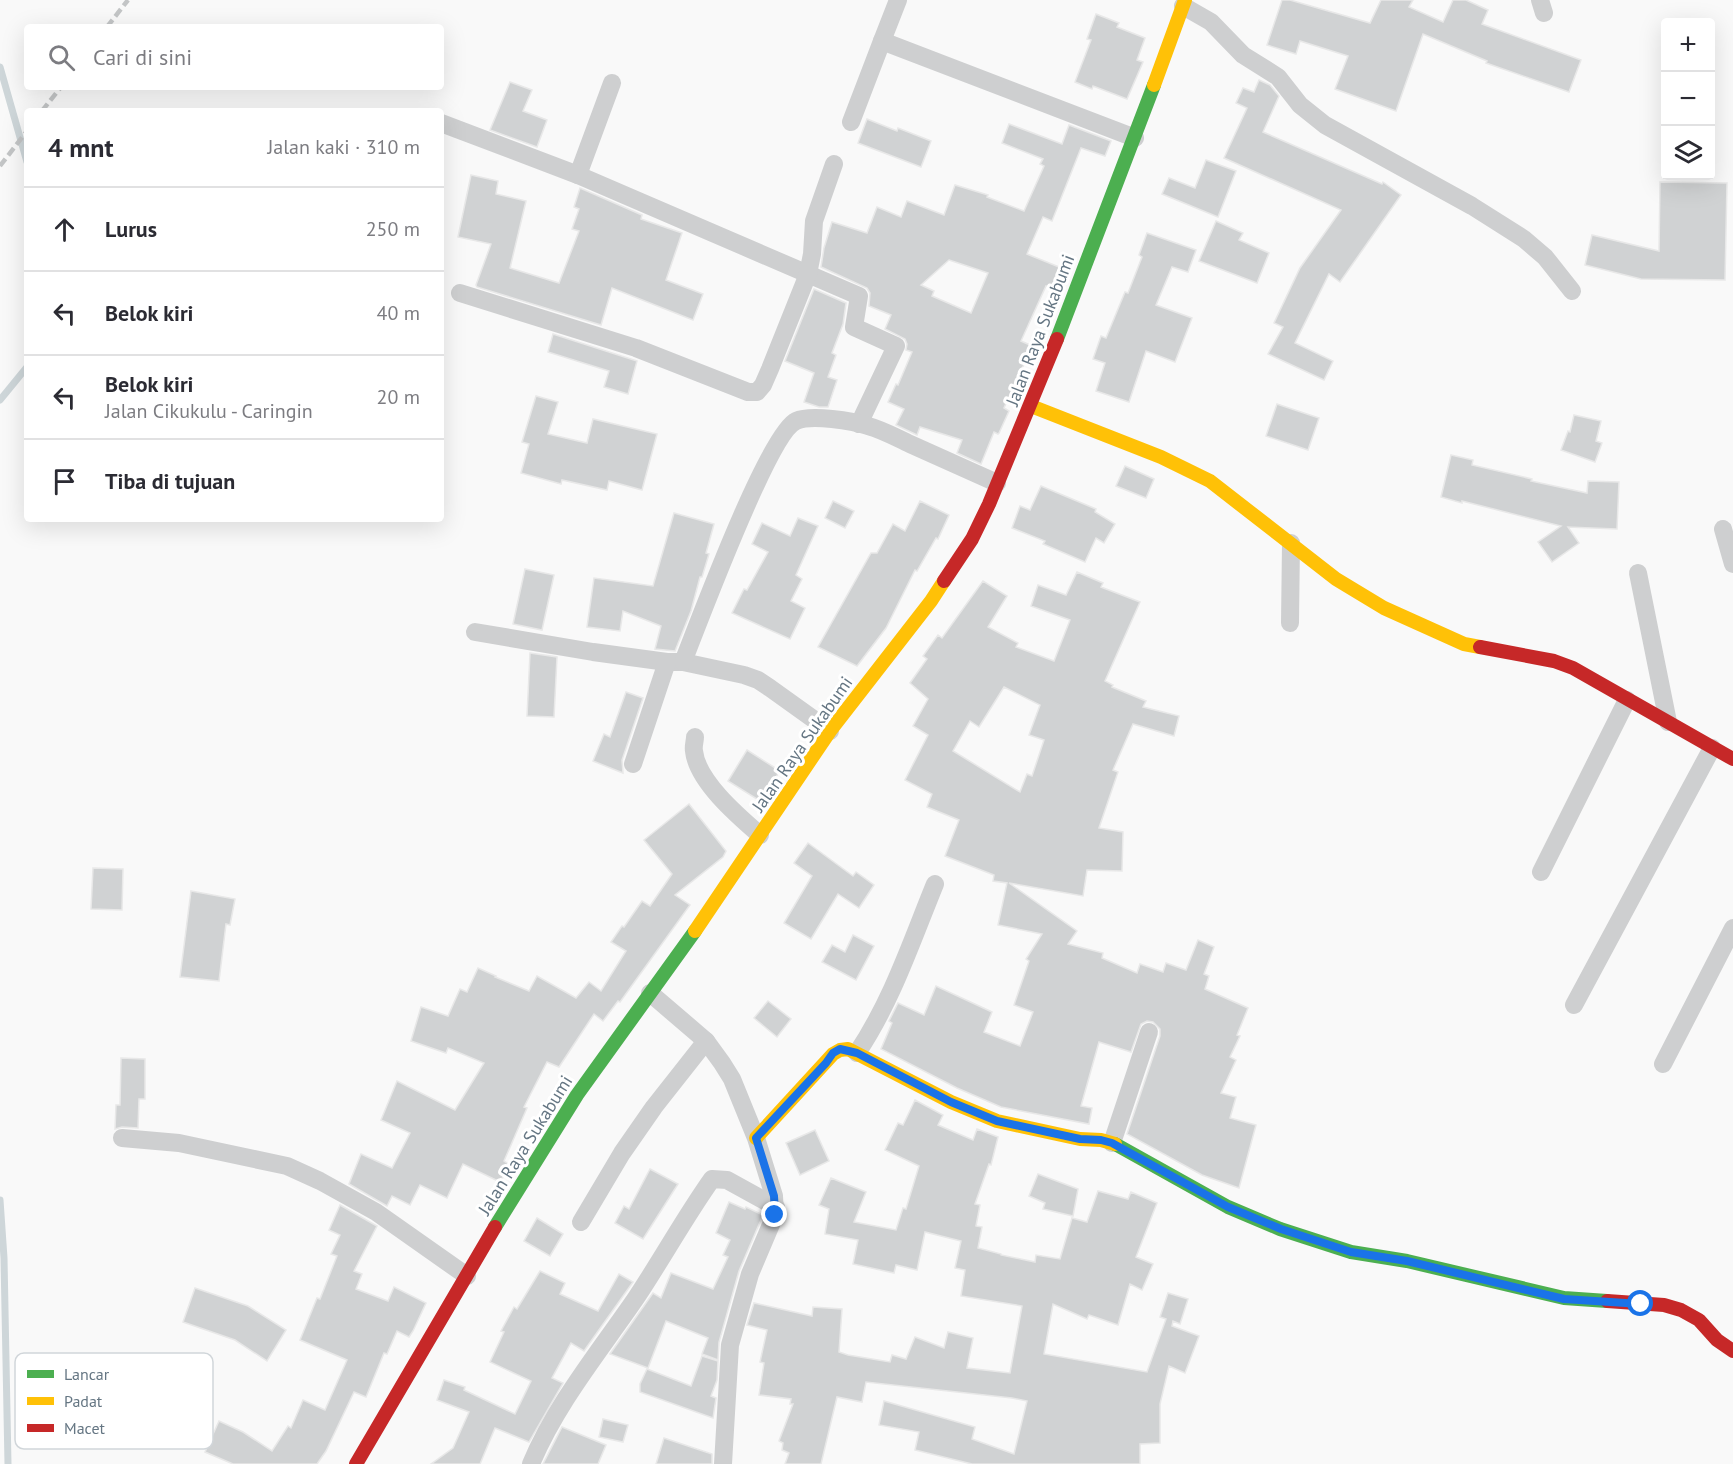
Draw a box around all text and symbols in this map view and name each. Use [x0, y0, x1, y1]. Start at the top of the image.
map controls [1661, 18, 1715, 180]
button: + [1661, 18, 1715, 72]
search box [24, 24, 444, 90]
icon: search [45, 41, 78, 74]
text: Cari di sini [93, 43, 192, 71]
button: − [1661, 72, 1715, 126]
button: layers [1661, 126, 1715, 180]
text: 4 mnt [48, 131, 114, 164]
text: Jalan kaki · 310 m [267, 134, 420, 160]
icon: ahead [48, 213, 81, 246]
text: Lurus [105, 215, 157, 243]
text: 250 m [366, 216, 420, 242]
street label: Jalan Raya Sukabumi [1000, 251, 1079, 410]
icon: left [48, 297, 81, 330]
text: Belok kiri [105, 299, 194, 327]
text: 40 m [377, 300, 420, 326]
text: Belok kiri [105, 370, 194, 398]
icon: left [48, 381, 81, 414]
text: 20 m [377, 384, 420, 410]
text: Jalan Cikukulu - Caringin [105, 398, 313, 424]
icon: arrive [48, 465, 81, 498]
text: Tiba di tujuan [105, 467, 235, 495]
street label: Jalan Raya Sukabumi [746, 672, 857, 817]
street label: Jalan Raya Sukabumi [472, 1071, 577, 1220]
route end [761, 1201, 787, 1227]
route start [1627, 1290, 1653, 1316]
legend [15, 1353, 213, 1449]
text: Lancar [64, 1364, 110, 1384]
text: Padat [64, 1391, 103, 1411]
text: Macet [64, 1418, 106, 1438]

